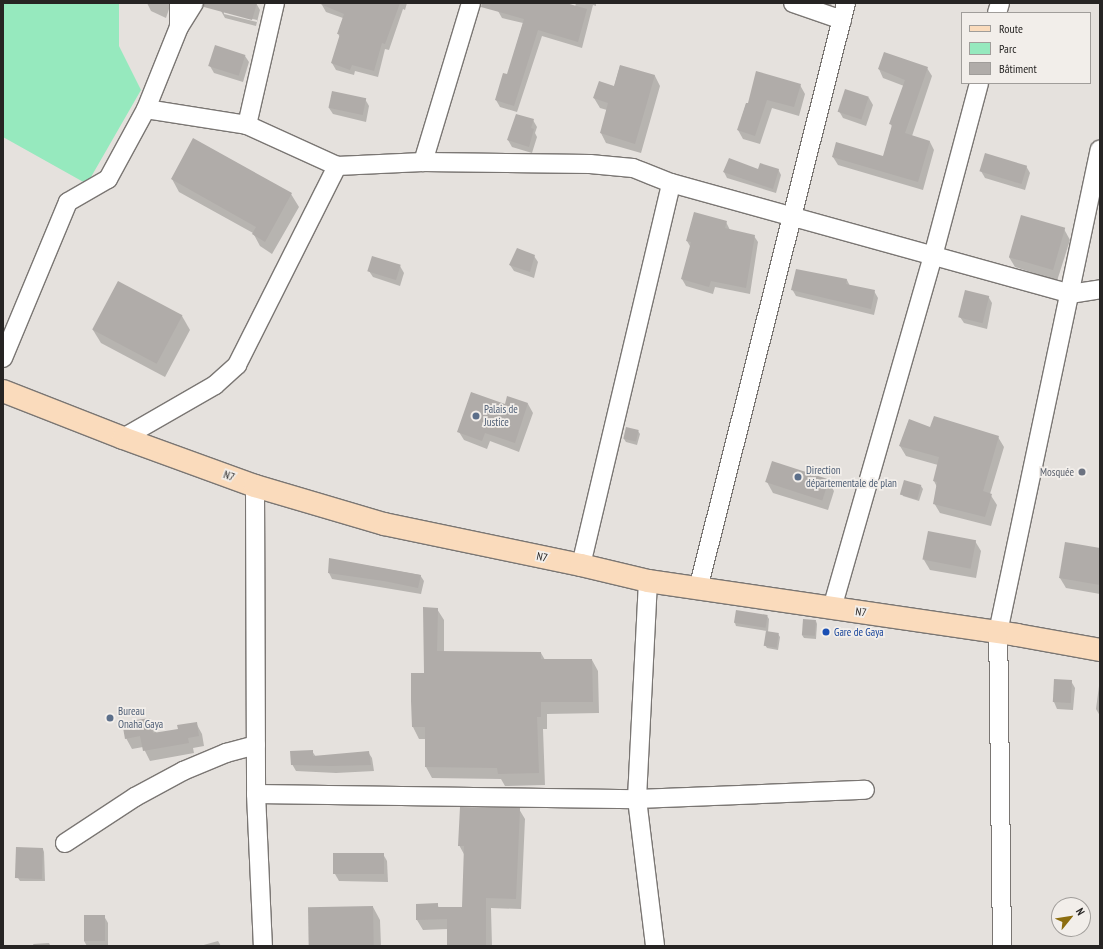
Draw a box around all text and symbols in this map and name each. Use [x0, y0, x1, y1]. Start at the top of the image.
legend [961, 12, 1091, 84]
text: Route [999, 21, 1023, 36]
text: Parc [999, 41, 1016, 56]
text: Bâtiment [999, 61, 1037, 76]
place label: Palais de Justice [484, 403, 518, 429]
marker: Palais de Justice [471, 411, 481, 421]
place label: Direction départementale de plan [806, 464, 897, 490]
place label: Mosquée [1040, 465, 1074, 479]
marker: Mosquée [1077, 467, 1087, 477]
street label: N7 [222, 468, 236, 484]
marker: Direction départementale de plan [793, 472, 803, 482]
street label: N7 [535, 549, 549, 565]
street label: N7 [855, 605, 867, 619]
place label: Gare de Gaya [834, 625, 884, 639]
marker: Gare de Gaya [821, 627, 831, 637]
place label: Bureau Onaha Gaya [118, 705, 163, 731]
marker: Bureau Onaha Gaya [105, 713, 115, 723]
north arrow [1051, 897, 1091, 937]
text: N [1073, 905, 1088, 918]

